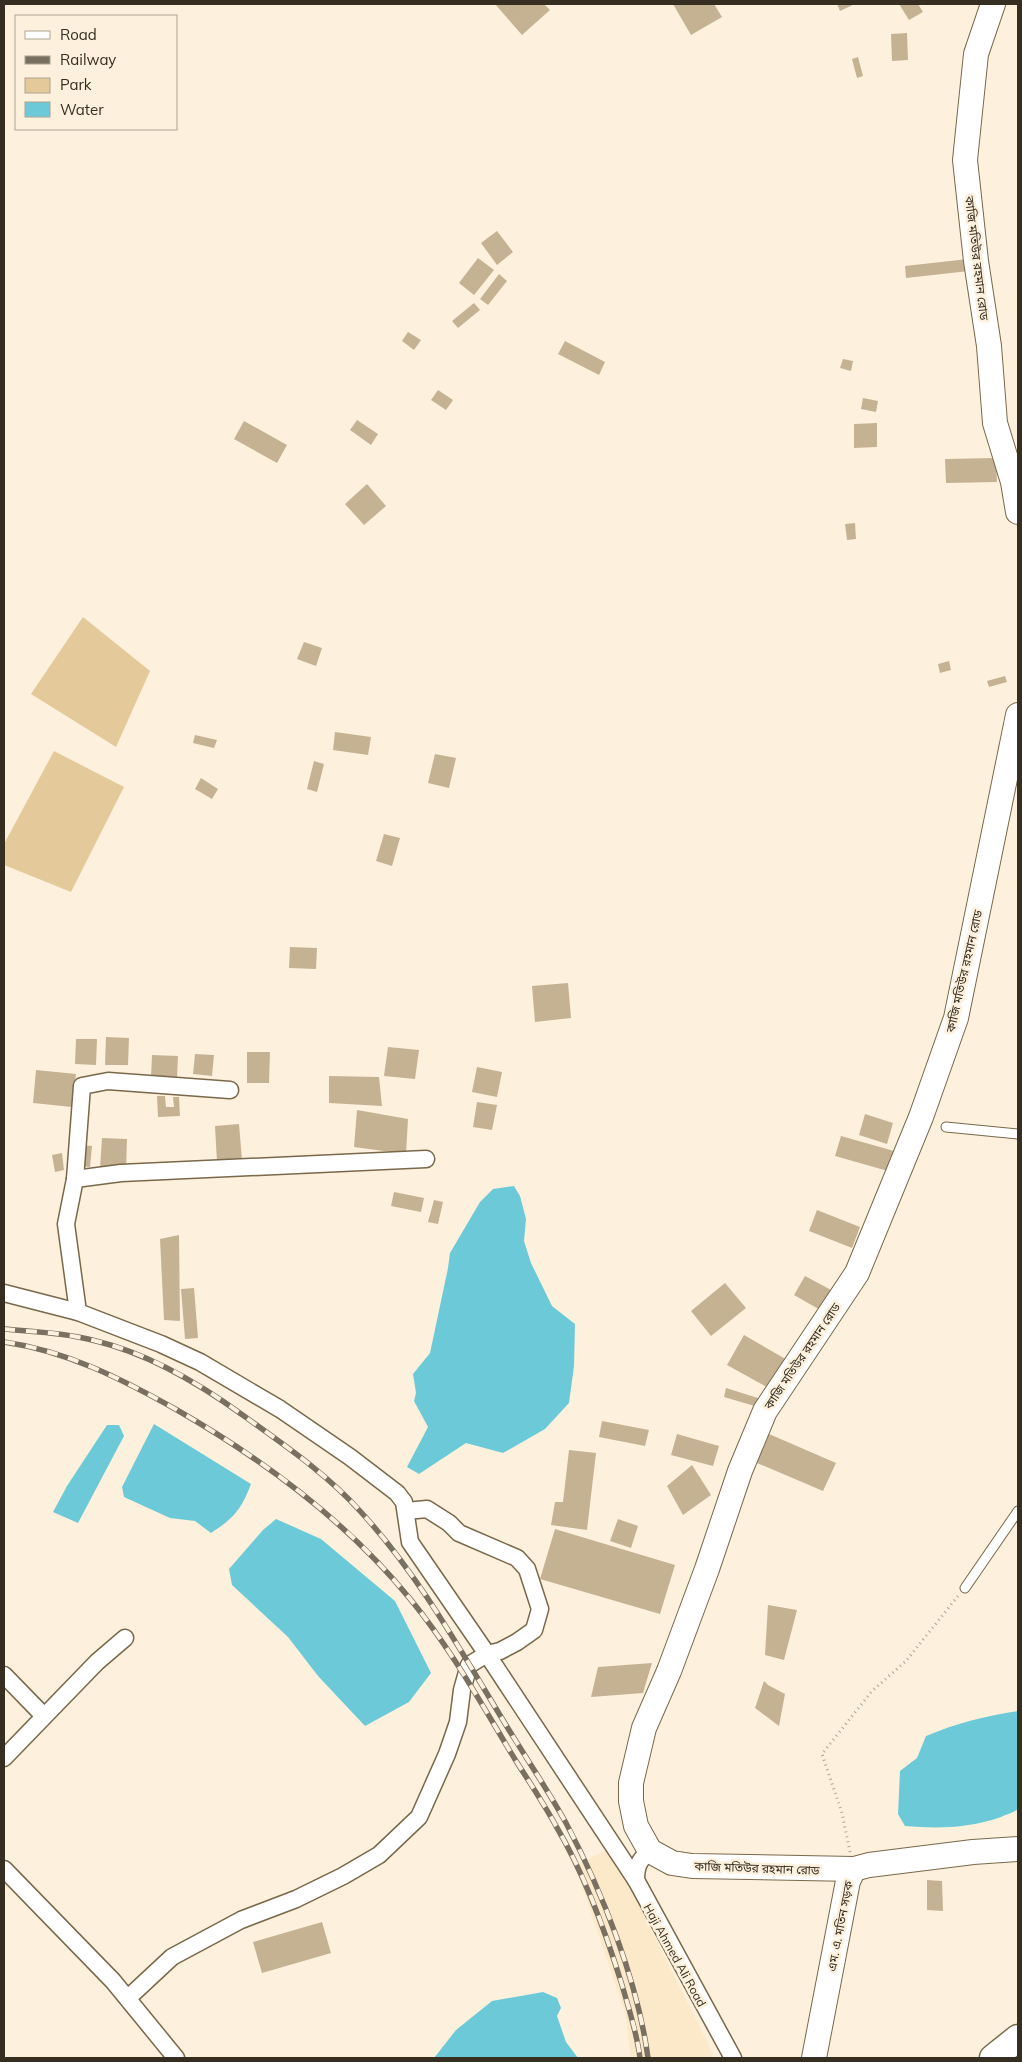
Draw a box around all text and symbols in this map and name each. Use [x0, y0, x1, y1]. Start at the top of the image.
legend [15, 15, 178, 130]
text: Road [60, 25, 97, 44]
text: Railway [60, 50, 116, 69]
text: Park [60, 75, 92, 94]
text: Water [60, 100, 104, 119]
street label: কাজি মতিউর রহমান রোড [962, 194, 992, 321]
street label: কাজি মতিউর রহমান রোড [942, 908, 985, 1035]
street label: কাজি মতিউর রহমান রোড [760, 1300, 843, 1413]
street label: কাজি মতিউর রহমান রোড [693, 1858, 820, 1878]
street label: এম. এ. মতিন সড়ক [824, 1879, 856, 1972]
street label: Haji Ahmed Ali Road [640, 1901, 710, 2009]

